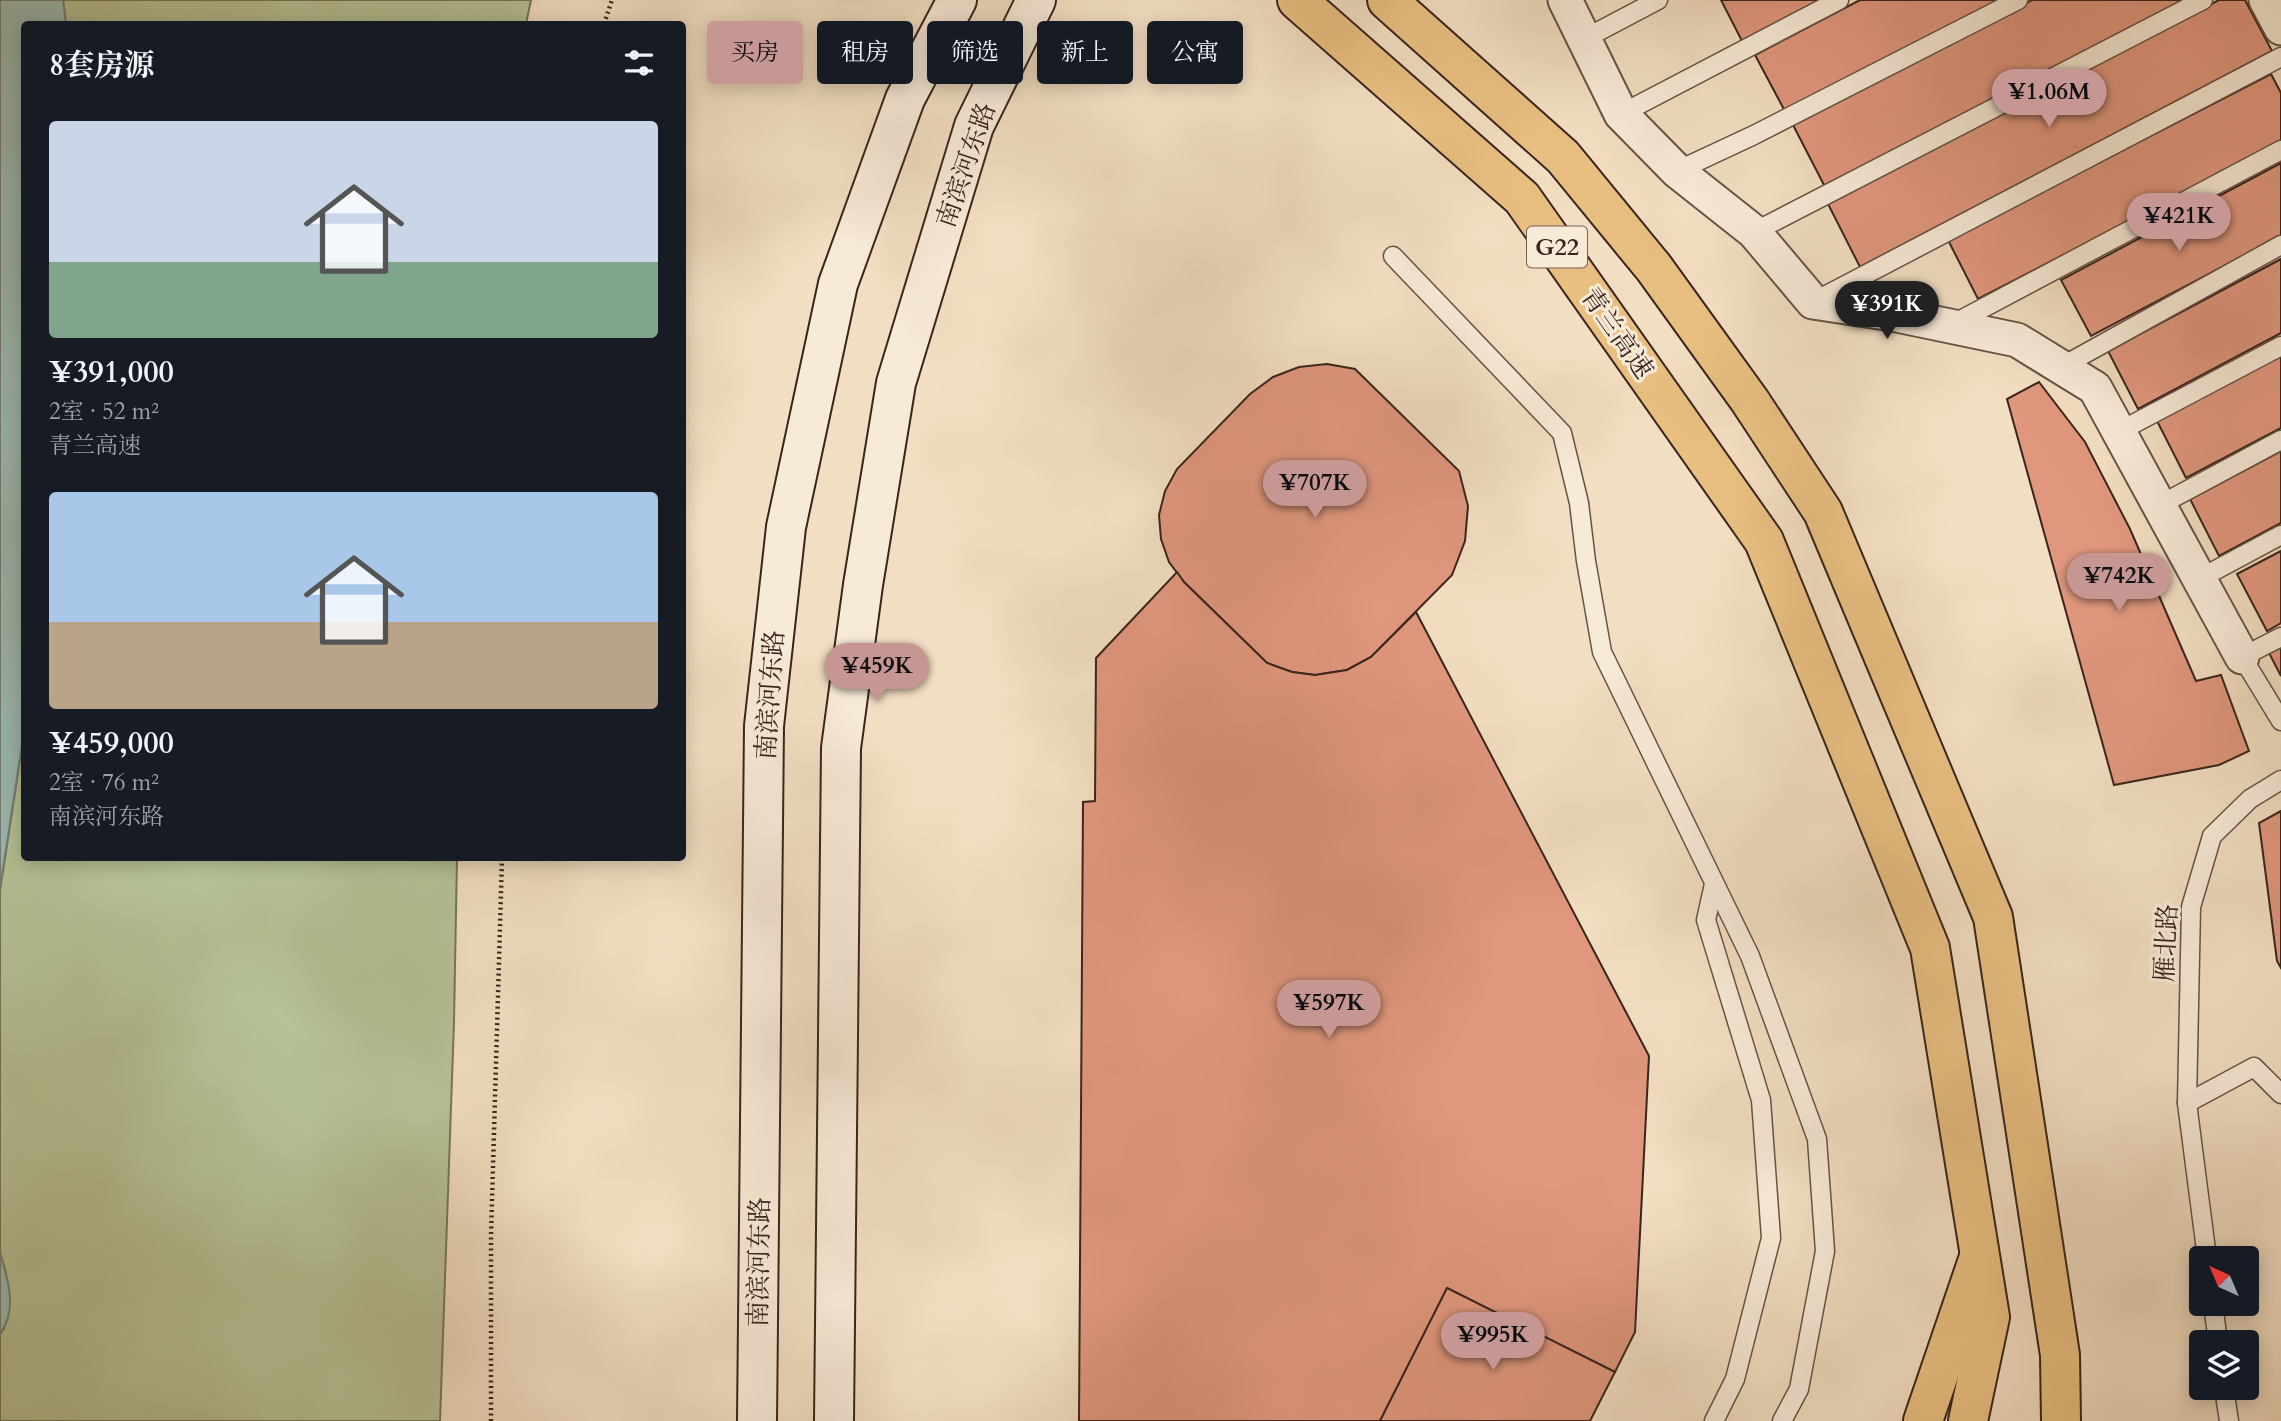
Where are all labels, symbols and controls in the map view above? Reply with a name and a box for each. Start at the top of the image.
chip: 买房 [707,21,803,84]
chip: 租房 [817,21,913,84]
chip: 筛选 [927,21,1023,84]
chip: 新上 [1037,21,1133,84]
chip: 公寓 [1147,21,1243,84]
icon: filters [620,44,658,82]
text: 8套房源 [49,45,154,86]
pin: ¥1.06M [1992,69,2106,129]
text: ¥1.06M [2008,76,2090,107]
street label: 南滨河东路 [928,98,1004,232]
icon: home [291,166,417,292]
pin: ¥421K [2130,194,2228,253]
text: ¥421K [2143,200,2215,231]
road number: G22 [1527,226,1587,268]
street label: 青兰高速 [1573,280,1661,386]
pin: ¥391K [1838,282,1936,341]
text: ¥391K [1851,288,1923,319]
text: ¥391,000 [49,352,174,393]
text: 2室 · 52 m² [49,396,159,427]
text: 青兰高速 [49,430,141,461]
pin: ¥707K [1266,461,1364,520]
text: ¥707K [1279,467,1351,498]
icon: home [291,537,417,663]
pin: ¥742K [2070,554,2168,613]
text: ¥742K [2083,560,2155,591]
street label: 南滨河东路 [748,629,792,761]
pin: ¥459K [828,644,926,703]
text: ¥459K [841,650,913,681]
text: ¥459,000 [49,723,174,764]
text: 2室 · 76 m² [49,767,159,798]
text: 南滨河东路 [49,801,164,832]
street label: 雁北路 [2146,903,2186,983]
pin: ¥597K [1280,981,1378,1040]
text: ¥597K [1293,987,1365,1018]
street label: 南滨河东路 [740,1197,778,1327]
north arrow [2189,1246,2259,1316]
map controls [2189,1246,2259,1400]
pin: ¥995K [1444,1312,1542,1372]
text: ¥995K [1457,1319,1529,1350]
button: layers [2189,1330,2259,1400]

